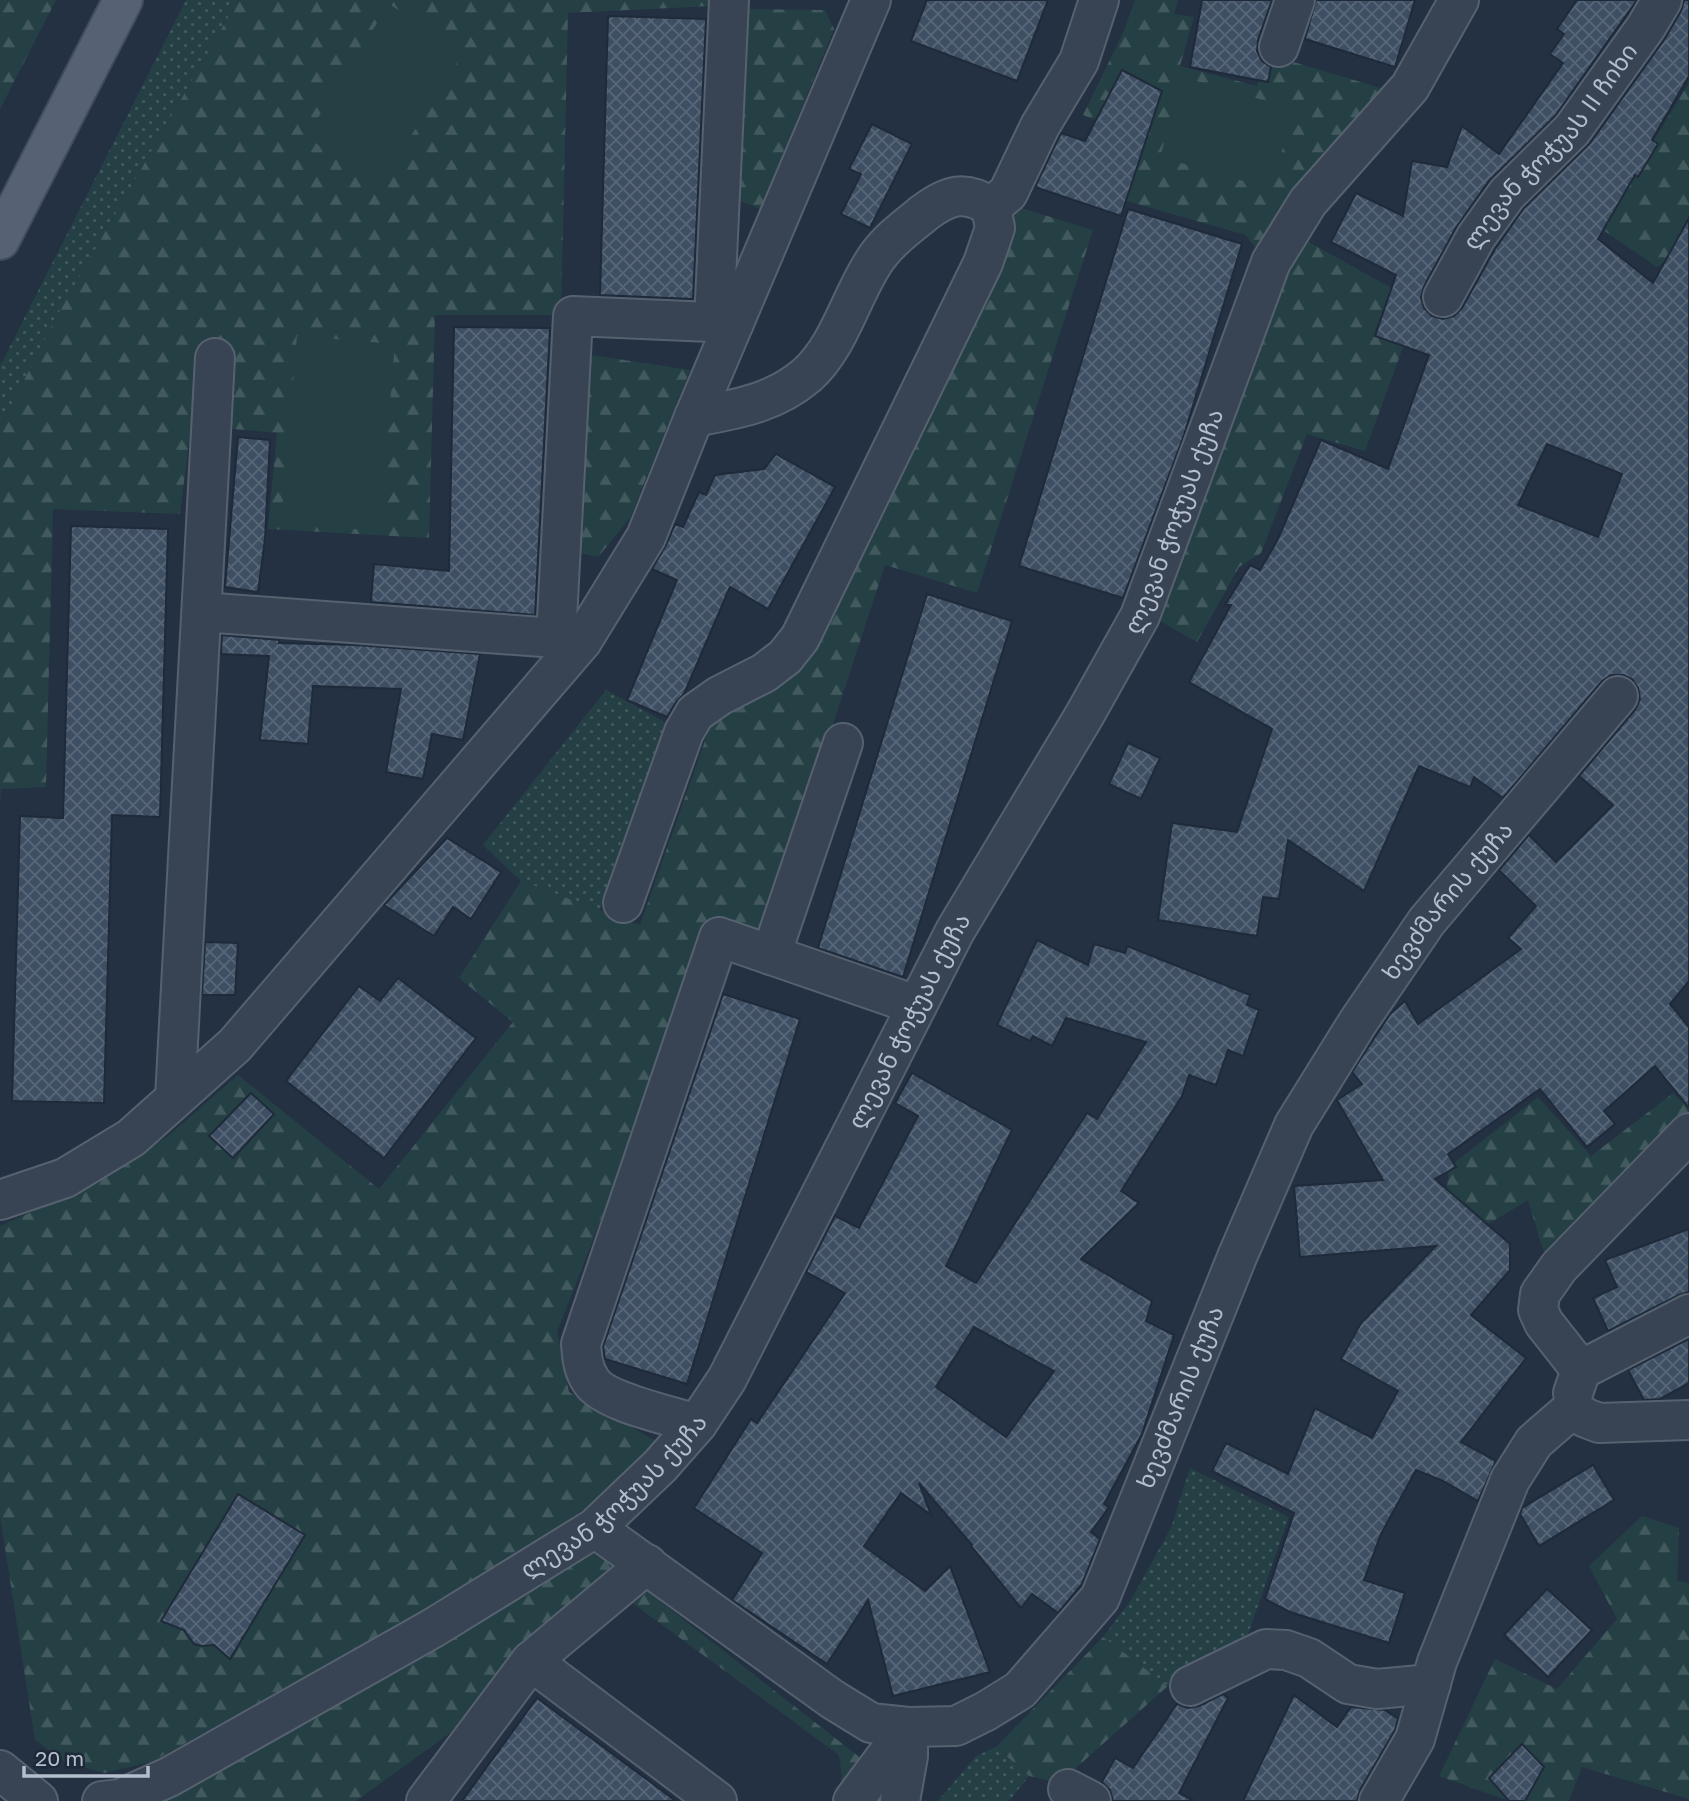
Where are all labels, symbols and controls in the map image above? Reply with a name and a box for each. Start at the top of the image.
street label: ლევან ჭოჭუას II ჩიხი [1456,37,1643,255]
street label: ლევან ჭოჭუას ქუჩა [1117,404,1229,639]
street label: ხევძმარის ქუჩა [1375,815,1518,985]
street label: ლევან ჭოჭუას ქუჩა [841,907,976,1133]
street label: ხევძმარის ქუჩა [1130,1301,1229,1492]
street label: ლევან ჭოჭუას ქუჩა [515,1408,712,1584]
scale bar [24,1734,149,1778]
text: 20 m [35,1745,84,1771]

